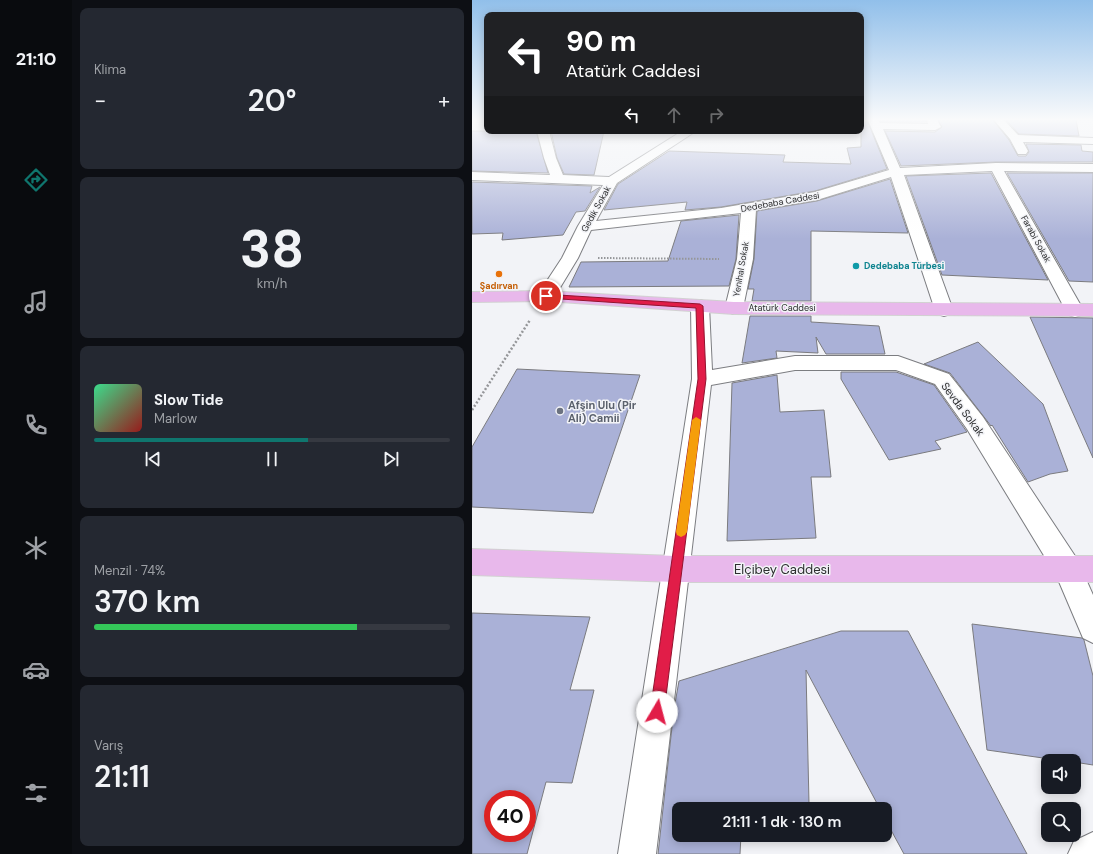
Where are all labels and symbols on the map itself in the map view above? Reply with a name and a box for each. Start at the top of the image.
street label: Gedik Sokak [578,183,614,234]
street label: Dedebaba Caddesi [740,189,820,215]
street label: Farabi Sokak [1018,213,1054,265]
street label: Yenihal Sokak [730,240,752,297]
place label: Dedebaba Türbesi [864,260,944,272]
marker: Dedebaba Türbesi [851,261,861,271]
marker: Şadırvan [494,269,504,279]
pin [529,279,563,313]
place label: Şadırvan [480,280,518,292]
street label: Atatürk Caddesi [748,302,816,314]
street label: Sevda Sokak [938,379,988,439]
place label: Afşin Ulu (Pir Ali) Camii [568,398,637,425]
marker: Afşin Ulu (Pir Ali) Camii [555,406,565,416]
street label: Elçibey Caddesi [734,561,830,578]
position arrow [636,691,678,733]
speed limit sign: 40 [484,790,536,842]

